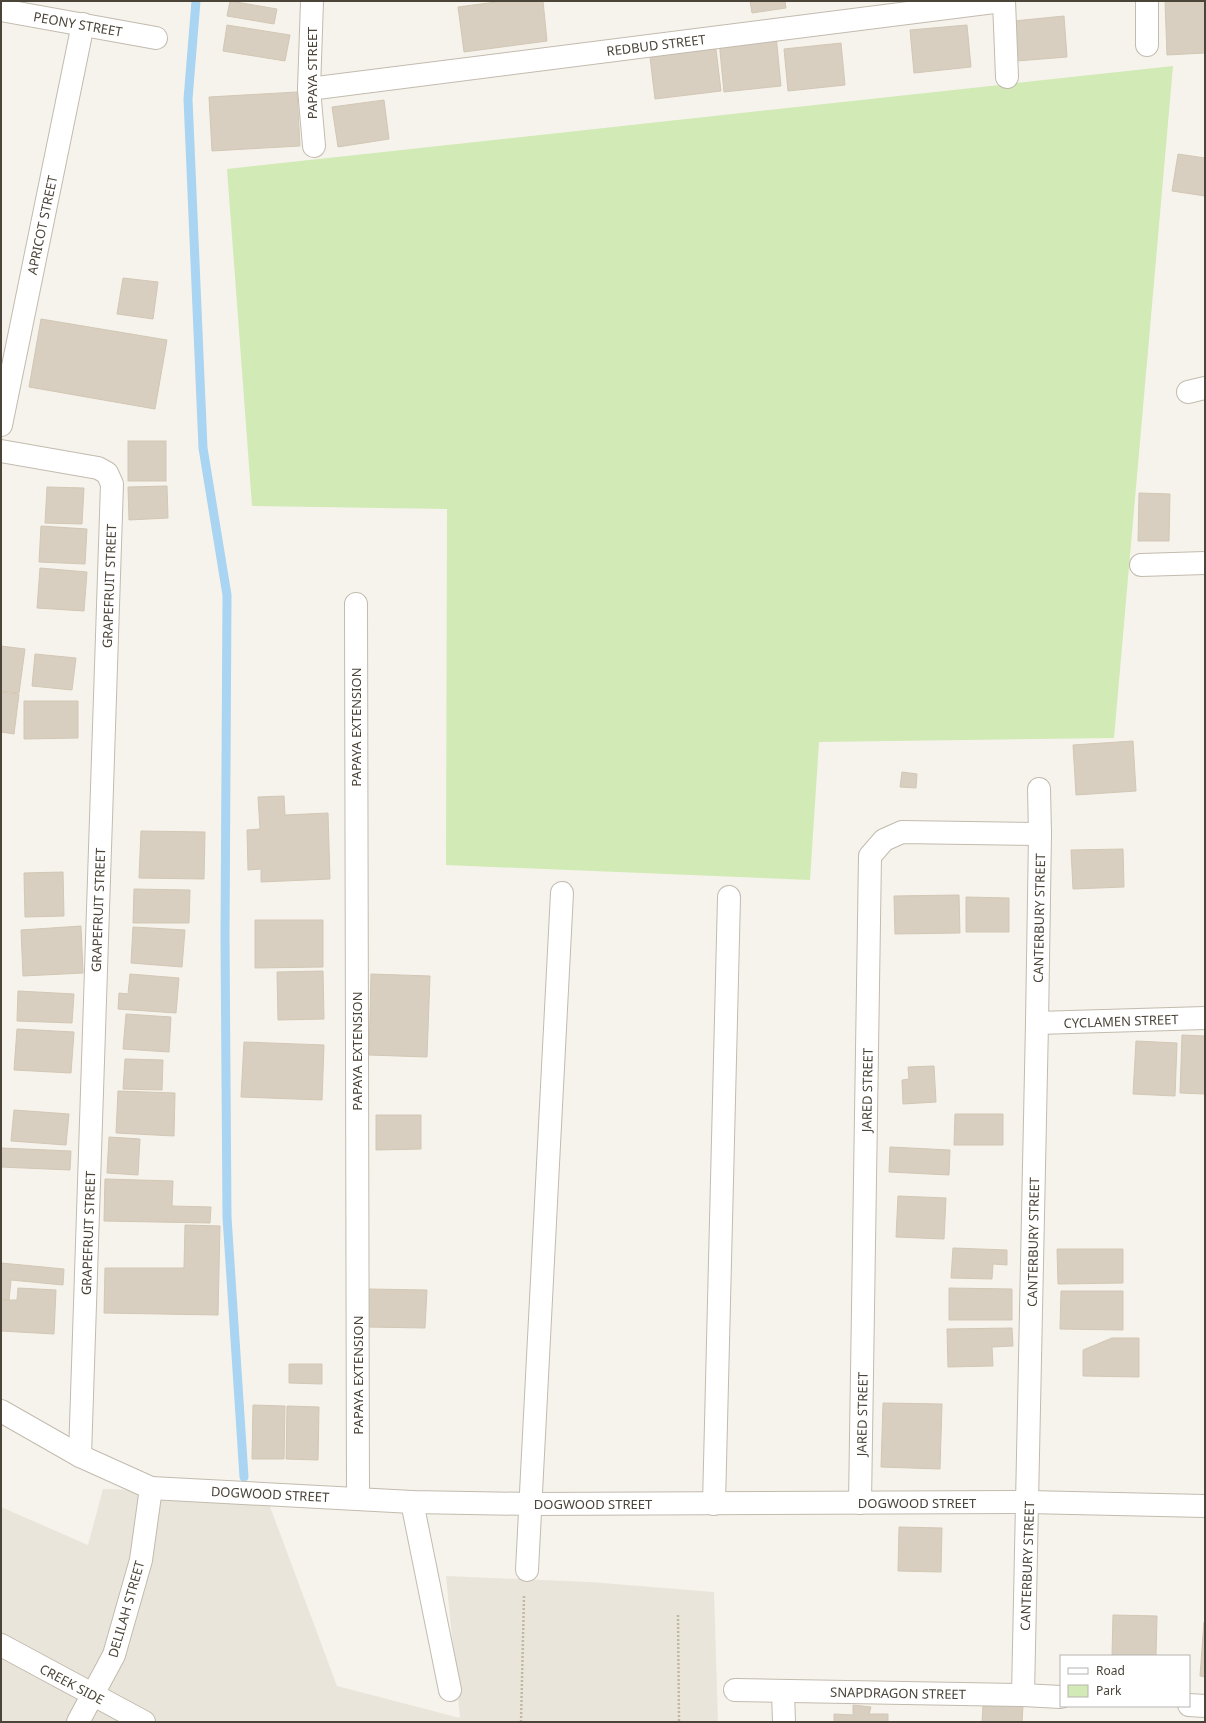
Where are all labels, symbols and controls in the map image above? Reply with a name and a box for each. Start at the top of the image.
street label: PEONY STREET [32,7,125,41]
street label: PAPAYA STREET [303,26,321,119]
street label: REDBUD STREET [605,30,707,60]
street label: APRICOT STREET [23,173,61,276]
street label: GRAPEFRUIT STREET [98,523,120,648]
street label: PAPAYA EXTENSION [347,667,365,787]
street label: GRAPEFRUIT STREET [87,847,109,972]
street label: CANTERBURY STREET [1029,852,1049,983]
street label: PAPAYA EXTENSION [348,991,366,1111]
street label: CYCLAMEN STREET [1063,1010,1180,1032]
street label: JARED STREET [857,1047,877,1134]
street label: GRAPEFRUIT STREET [77,1170,99,1295]
street label: CANTERBURY STREET [1023,1176,1043,1307]
street label: PAPAYA EXTENSION [349,1315,367,1435]
street label: JARED STREET [852,1371,872,1458]
street label: DOGWOOD STREET [210,1482,330,1506]
street label: DOGWOOD STREET [858,1494,977,1512]
street label: DOGWOOD STREET [534,1495,653,1513]
street label: CANTERBURY STREET [1016,1500,1038,1631]
street label: DELILAH STREET [104,1558,149,1660]
legend [1060,1655,1190,1707]
street label: CREEK SIDE [37,1660,107,1708]
text: Road [1096,1662,1125,1679]
text: Park [1096,1682,1122,1699]
street label: SNAPDRAGON STREET [830,1683,967,1703]

